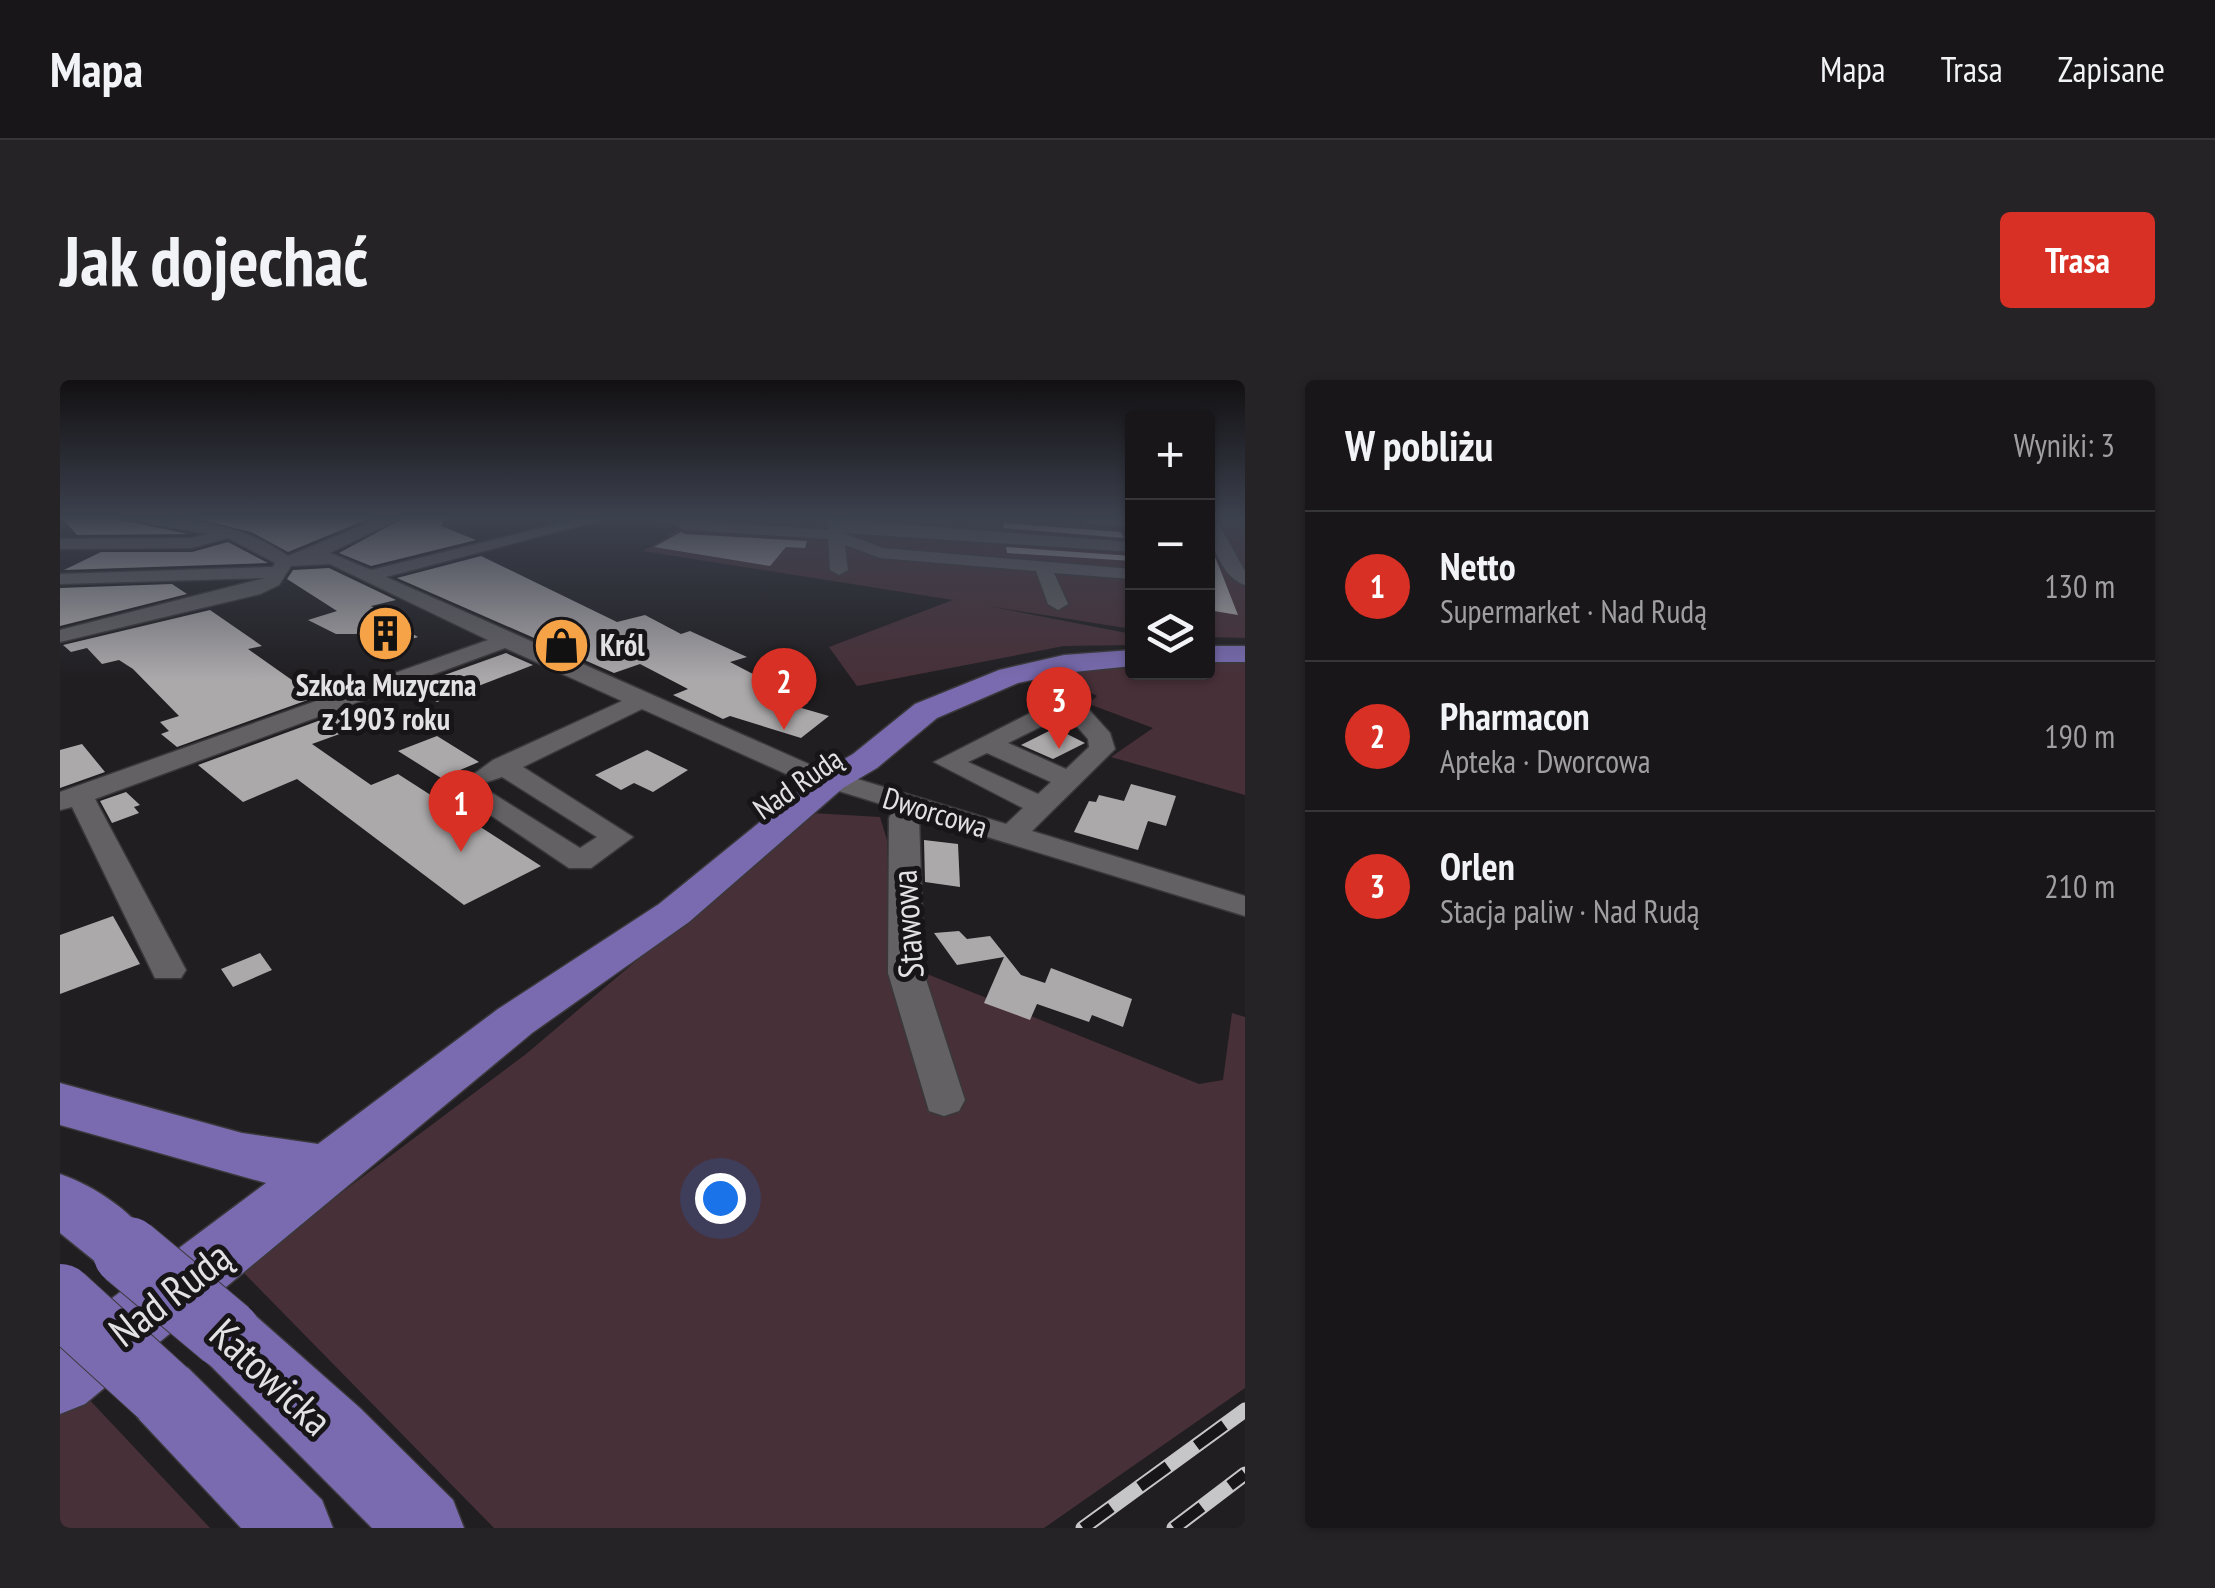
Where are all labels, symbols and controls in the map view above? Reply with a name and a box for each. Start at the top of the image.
text: Mapa [50,38,143,100]
text: Mapa [1820,46,1886,92]
text: Trasa [1941,46,2003,92]
text: Zapisane [2058,46,2165,92]
button: Trasa [2000,212,2155,308]
text: Jak dojechać [60,215,368,305]
map controls [1125,410,1215,680]
button: + [1125,410,1215,500]
text: W pobliżu [1345,418,1493,473]
text: Wyniki: 3 [2014,424,2115,466]
button: − [1125,500,1215,590]
text: Netto [1440,541,1516,590]
text: 1 [1370,565,1385,607]
text: 130 m [2044,565,2115,607]
button: layers [1125,590,1215,680]
text: Supermarket · Nad Rudą [1440,590,1707,632]
building icon: Szkoła Muzyczna z 1903 roku [356,603,416,663]
shop icon: Król [531,616,591,676]
place label: Król [600,625,645,664]
pin: 2 [752,648,816,730]
place label: Szkoła Muzyczna z 1903 roku [296,665,476,738]
pin: 3 [1026,666,1092,749]
text: Pharmacon [1440,691,1590,740]
text: 2 [1370,715,1385,757]
text: 190 m [2044,715,2115,757]
street label: Nad Rudą [745,738,849,827]
text: Apteka · Dworcowa [1440,740,1650,782]
pin: 1 [428,770,494,852]
street label: Dworcowa [879,777,992,846]
text: Orlen [1440,841,1515,890]
text: 3 [1370,865,1385,907]
text: 210 m [2044,865,2115,907]
street label: Stawowa [880,868,934,980]
text: Stacja paliw · Nad Rudą [1440,890,1700,932]
your location [695,1173,746,1224]
street label: Nad Rudą [98,1229,242,1358]
street label: Katowicka [199,1306,344,1447]

